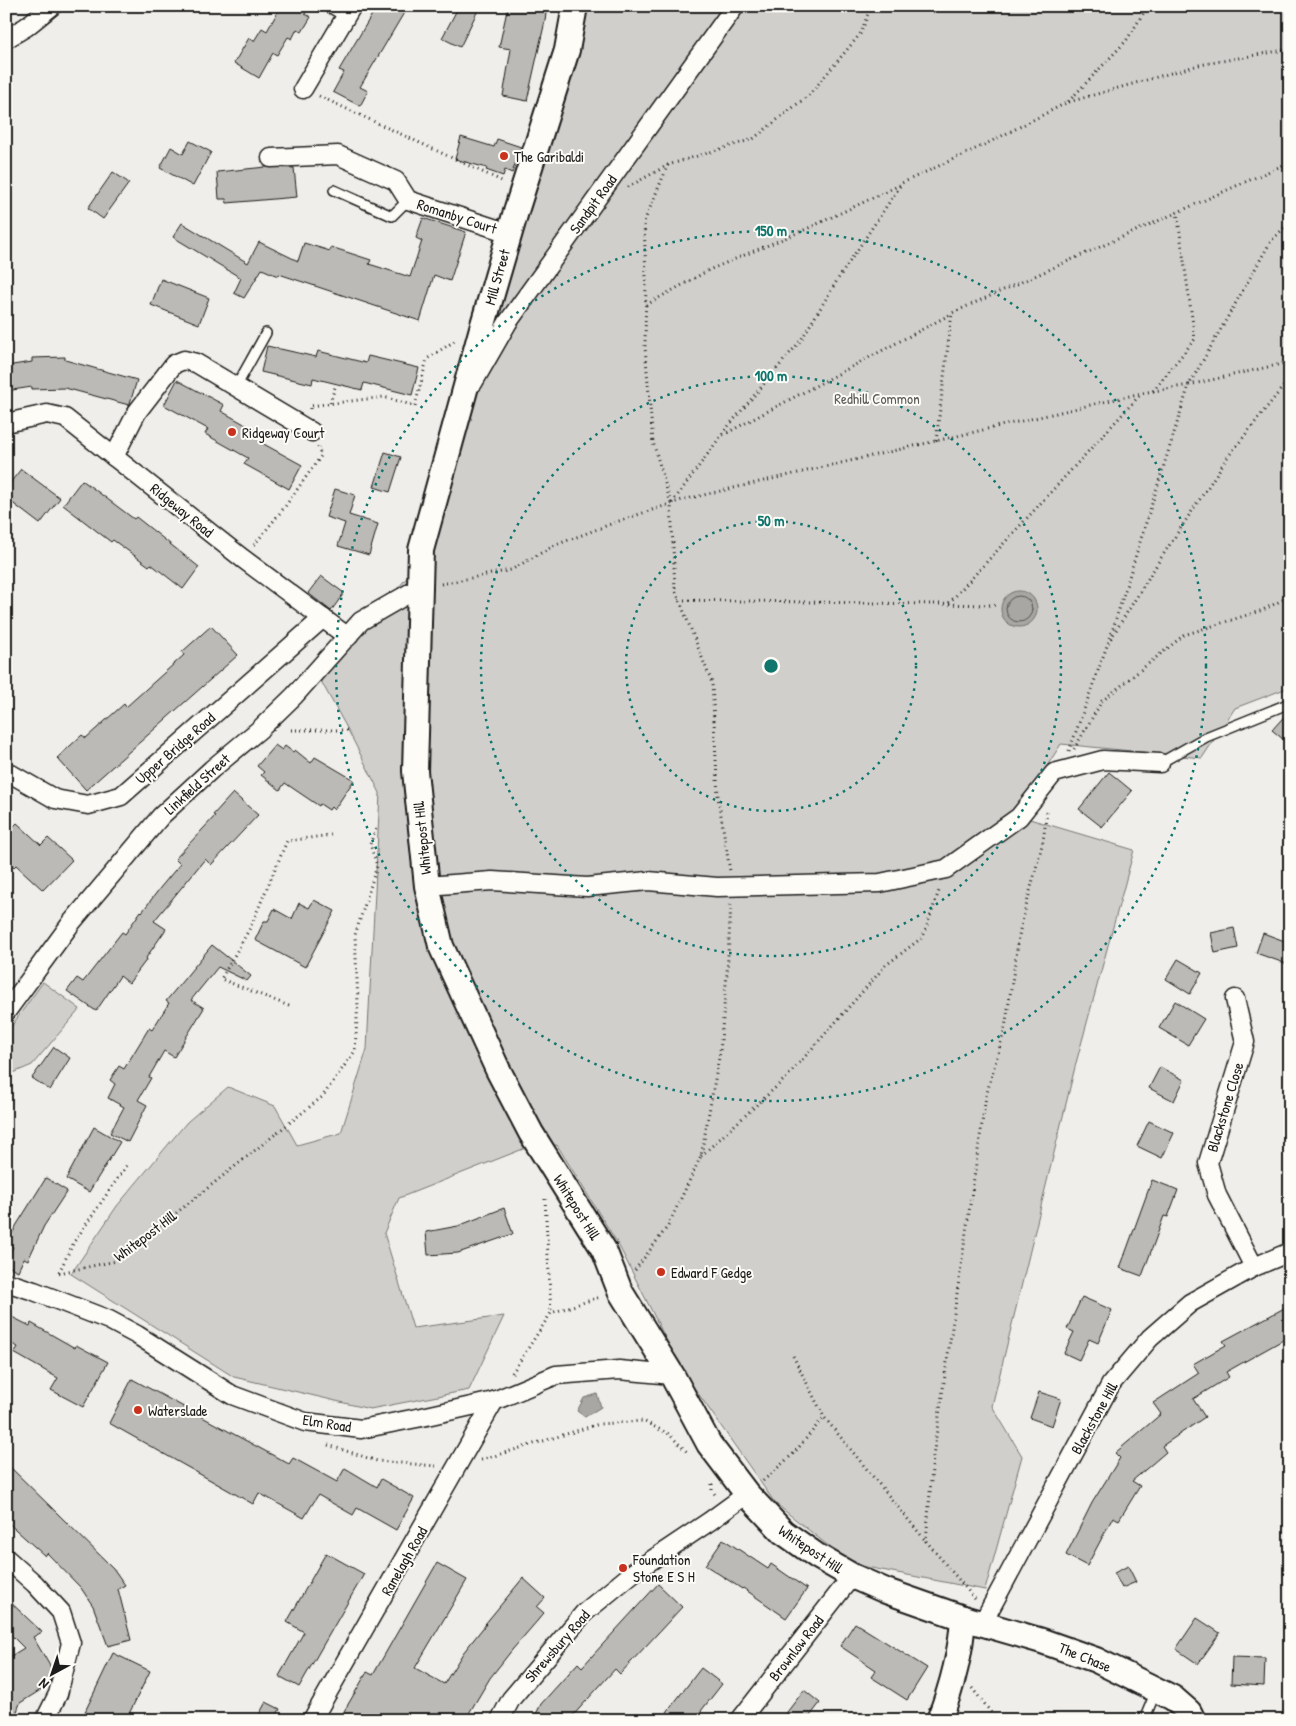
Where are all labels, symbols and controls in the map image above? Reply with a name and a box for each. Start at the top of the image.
place label: The Garibaldi [514,146,584,167]
marker: The Garibaldi [498,150,510,162]
street label: Sandpit Road [564,170,622,238]
street label: Romanby Court [414,193,500,239]
text: 150 m [755,220,787,241]
street label: Mill Street [479,246,515,307]
text: 100 m [755,365,787,386]
park label: Redhill Common [834,388,920,409]
place label: Ridgeway Court [242,422,325,443]
marker: Ridgeway Court [226,426,238,438]
street label: Ridgeway Road [146,478,218,542]
text: 50 m [758,510,784,531]
centre of rings [762,657,780,675]
street label: Upper Bridge Road [131,707,220,789]
street label: Linkfield Street [159,748,235,819]
street label: Whitepost Hill [408,800,436,876]
street label: Blackstone Close [1201,1060,1249,1154]
street label: Whitepost Hill [549,1170,606,1244]
street label: Whitepost Hill [109,1205,181,1267]
place label: Edward F Gedge [671,1262,752,1283]
marker: Edward F Gedge [655,1266,667,1278]
street label: Blackstone Hill [1066,1378,1123,1458]
place label: Waterslade [148,1400,208,1421]
marker: Waterslade [132,1404,144,1416]
street label: Elm Road [301,1409,353,1437]
street label: Whitepost Hill [775,1520,848,1579]
street label: Ranelagh Road [376,1523,432,1599]
place label: Foundation Stone E S H [632,1549,695,1587]
marker: Foundation Stone E S H [617,1562,629,1574]
street label: Shrewsbury Road [520,1605,595,1687]
street label: Brownlow Road [764,1611,828,1685]
street label: The Chase [1056,1637,1114,1677]
north arrow [28,1648,78,1698]
text: N [34,1674,52,1694]

